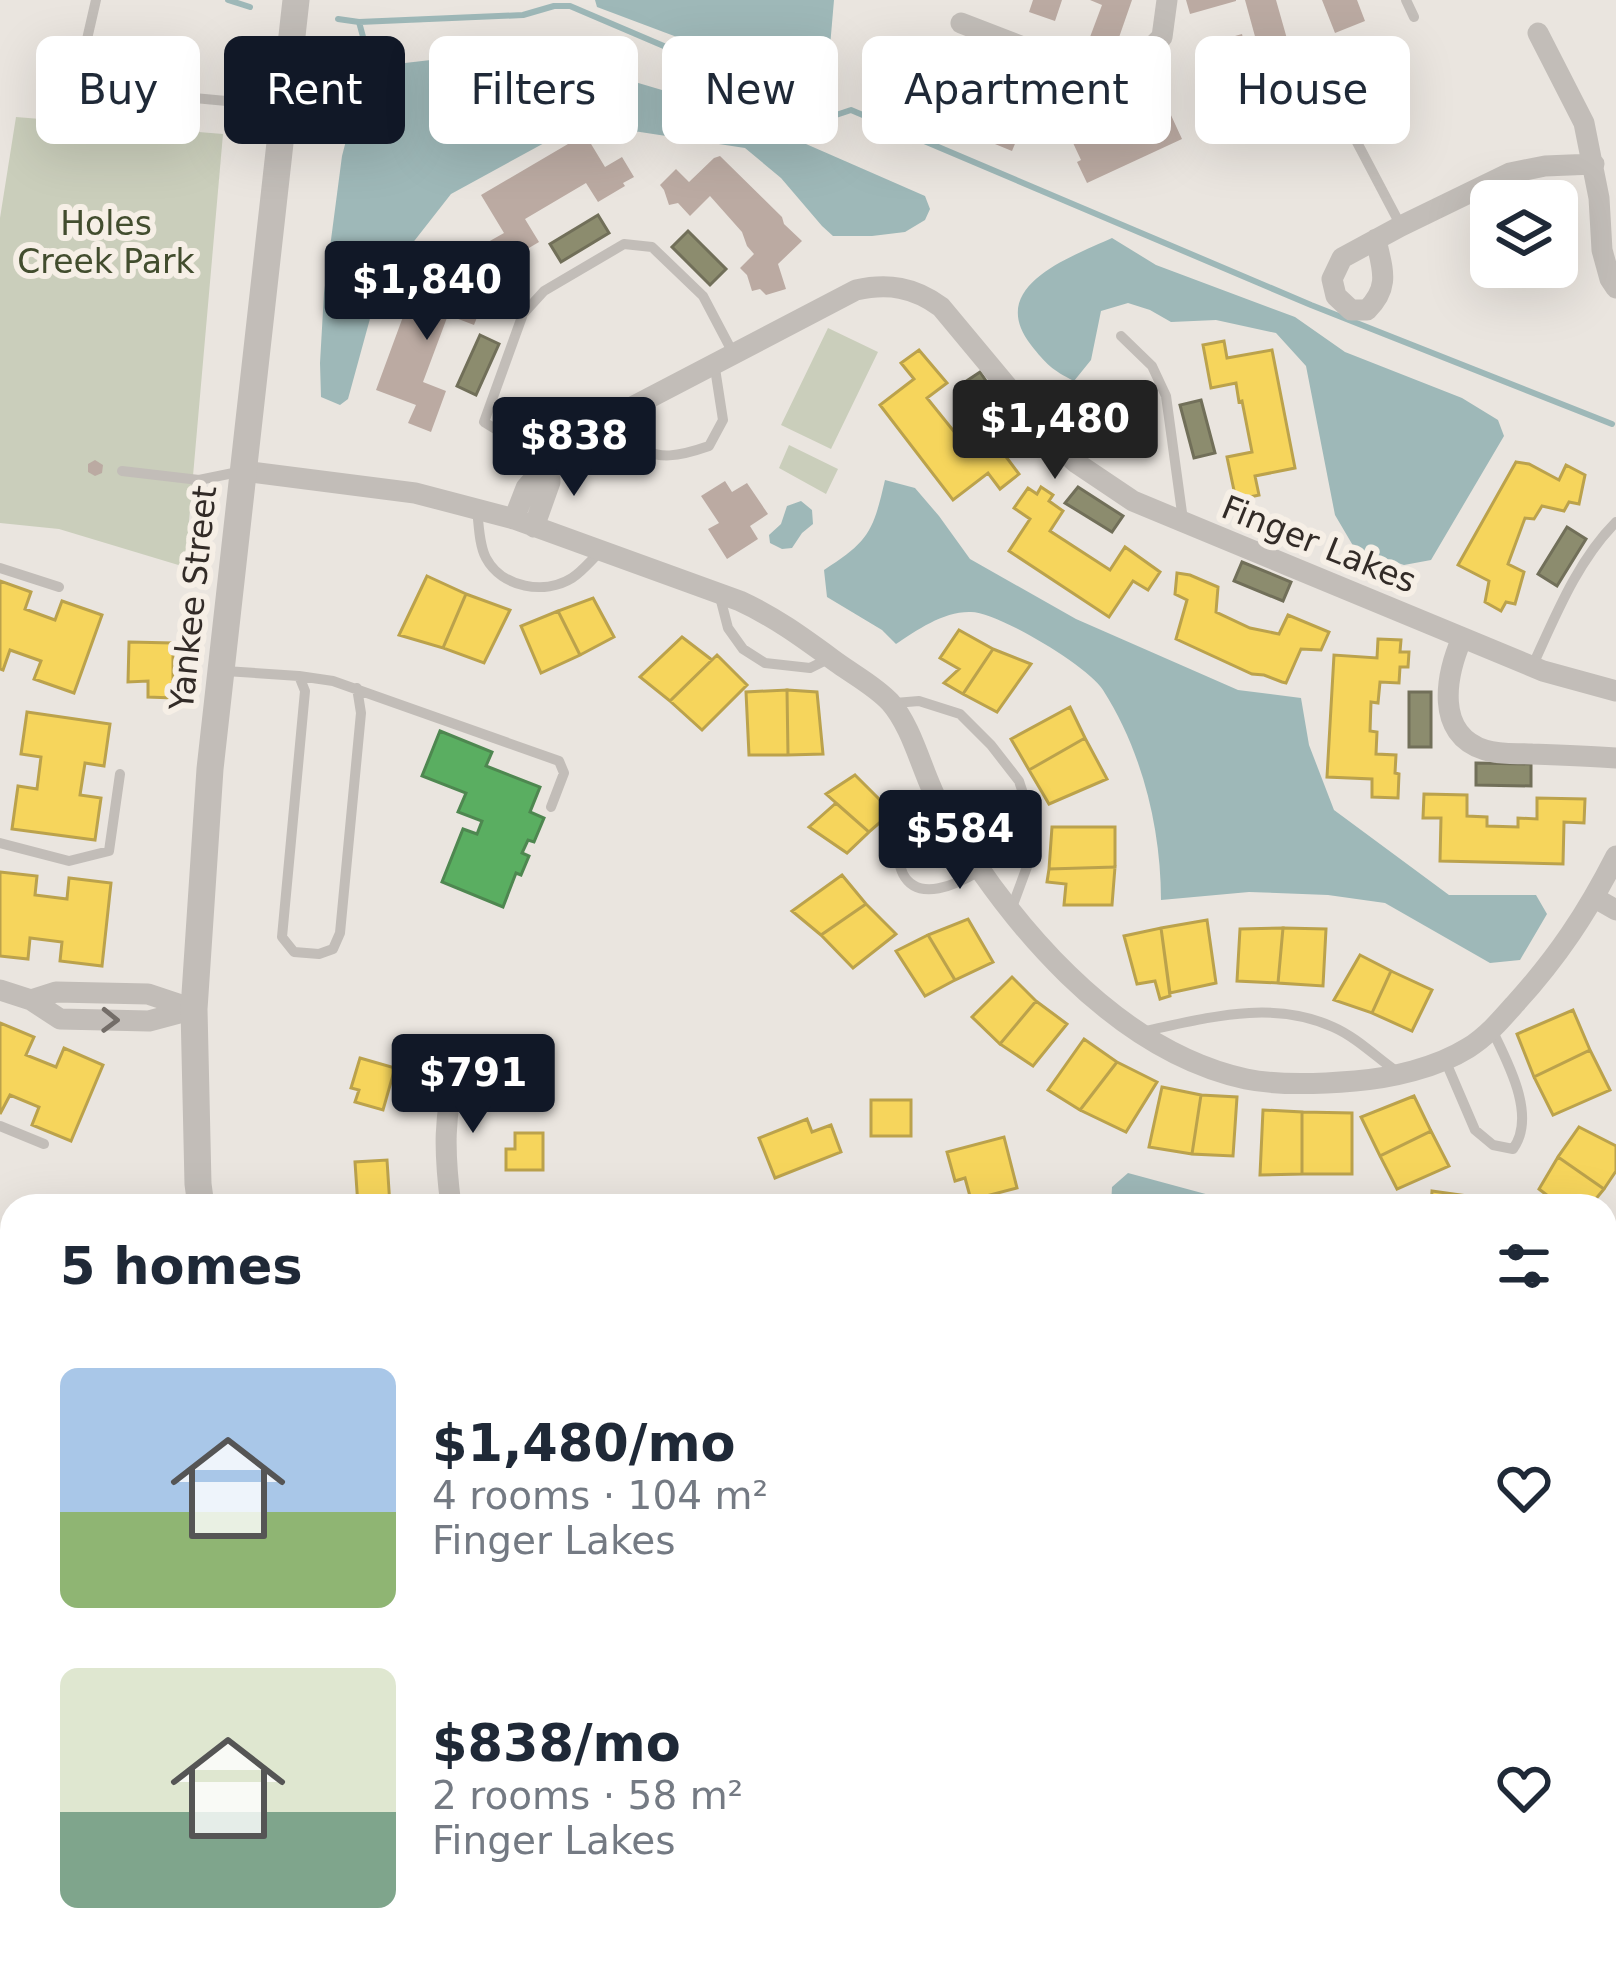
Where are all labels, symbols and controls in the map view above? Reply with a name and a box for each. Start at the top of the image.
chip: Buy [36,36,200,144]
chip: Rent [224,36,405,144]
chip: Filters [429,36,638,144]
chip: New [662,36,838,144]
chip: Apartment [862,36,1171,144]
chip: House [1195,36,1410,144]
map controls [1470,180,1578,288]
button: layers [1470,180,1578,288]
park label: Holes Creek Park [17,204,196,281]
pin: $1,840 [329,241,525,343]
text: $1,840 [352,257,502,302]
pin: $1,480 [957,380,1153,482]
text: $1,480 [980,396,1130,441]
pin: $838 [503,397,645,499]
text: $838 [520,413,628,458]
street label: Yankee Street [162,483,224,713]
street label: Finger Lakes [1216,487,1422,601]
pin: $584 [889,790,1031,892]
text: $584 [906,806,1014,851]
one-way arrow [102,1007,120,1033]
pin: $791 [402,1034,544,1136]
text: $791 [419,1050,527,1095]
icon: filters [1491,1233,1557,1299]
text: 5 homes [60,1237,303,1296]
text: $1,480/mo [432,1414,736,1473]
icon: home [156,1416,300,1560]
icon: heart [1491,1455,1557,1521]
text: 4 rooms · 104 m² [432,1473,768,1518]
text: Finger Lakes [432,1518,675,1563]
text: $838/mo [432,1714,681,1773]
icon: home [156,1716,300,1860]
icon: heart [1491,1755,1557,1821]
text: 2 rooms · 58 m² [432,1773,743,1818]
text: Finger Lakes [432,1818,675,1863]

